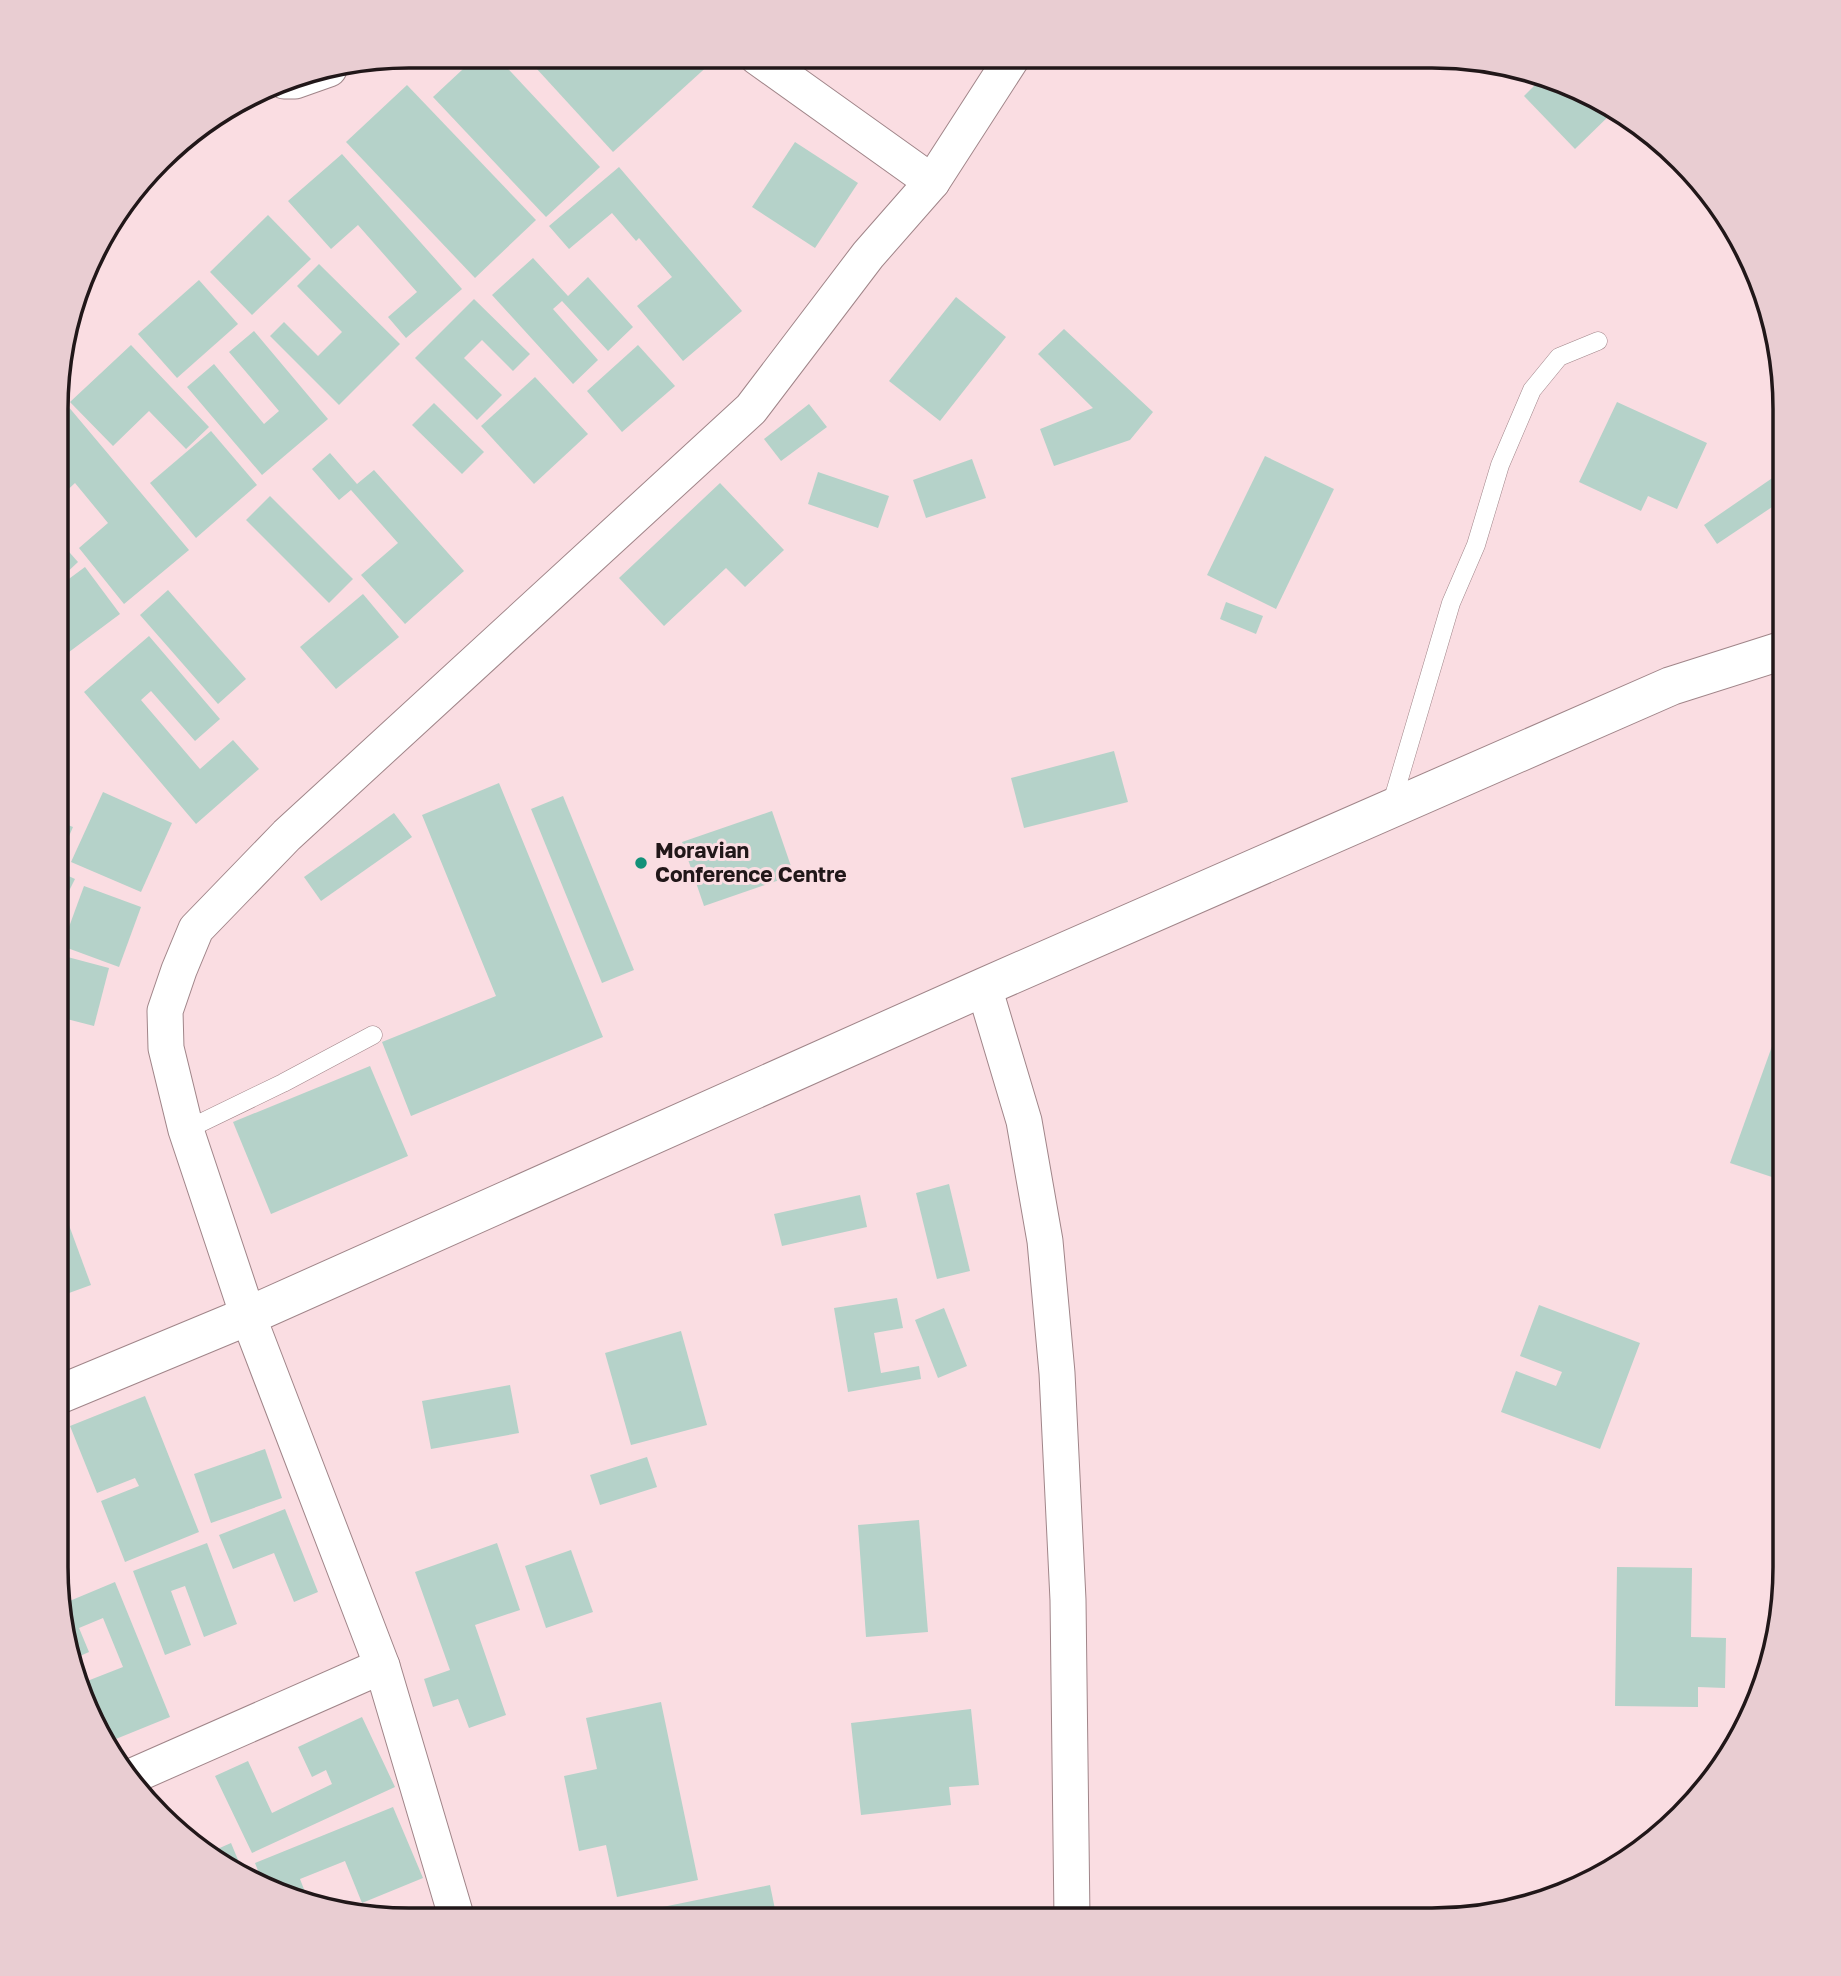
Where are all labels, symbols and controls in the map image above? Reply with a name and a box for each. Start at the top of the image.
place label: Moravian Conference Centre [655,837,847,887]
marker: Moravian Conference Centre [633,855,649,871]

